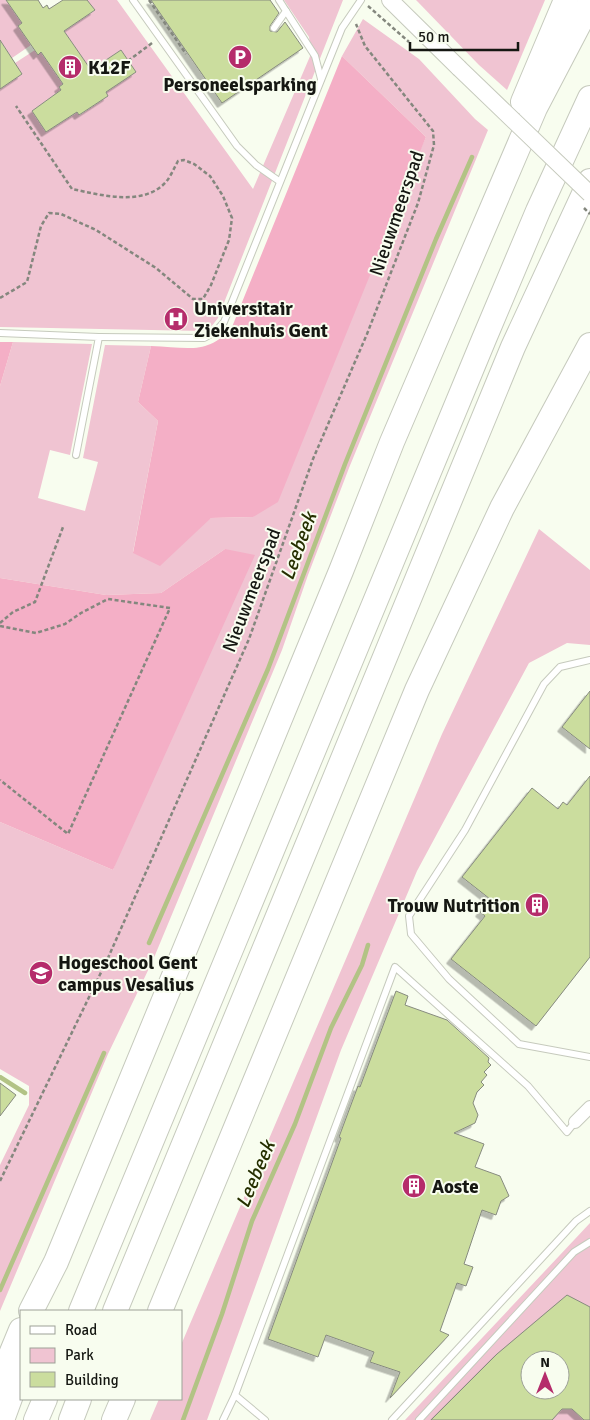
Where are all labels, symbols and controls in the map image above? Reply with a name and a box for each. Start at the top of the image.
scale bar [410,20,518,52]
text: 50 m [418,28,449,46]
parking icon: Personeelsparking [227,44,253,70]
building icon: K12F [57,54,83,80]
place label: K12F [88,56,130,80]
place label: Personeelsparking [163,73,317,97]
street label: Nieuwmeerspad [364,148,430,279]
place label: Universitair Ziekenhuis Gent [194,297,328,343]
hospital icon: Universitair Ziekenhuis Gent [163,306,189,332]
water label: Leebeek [275,507,323,584]
street label: Nieuwmeerspad [217,525,287,656]
building icon: Trouw Nutrition [524,892,550,918]
place label: Trouw Nutrition [388,894,520,918]
place label: Hogeschool Gent campus Vesalius [58,951,198,997]
school or university icon: Hogeschool Gent campus Vesalius [28,960,54,986]
water label: Leebeek [230,1135,282,1212]
building icon: Aoste [401,1173,427,1199]
place label: Aoste [432,1175,479,1199]
legend [20,1310,182,1400]
text: Road [65,1321,97,1339]
text: Park [65,1346,94,1364]
north arrow [520,1350,570,1400]
text: N [540,1354,550,1371]
text: Building [65,1371,119,1389]

